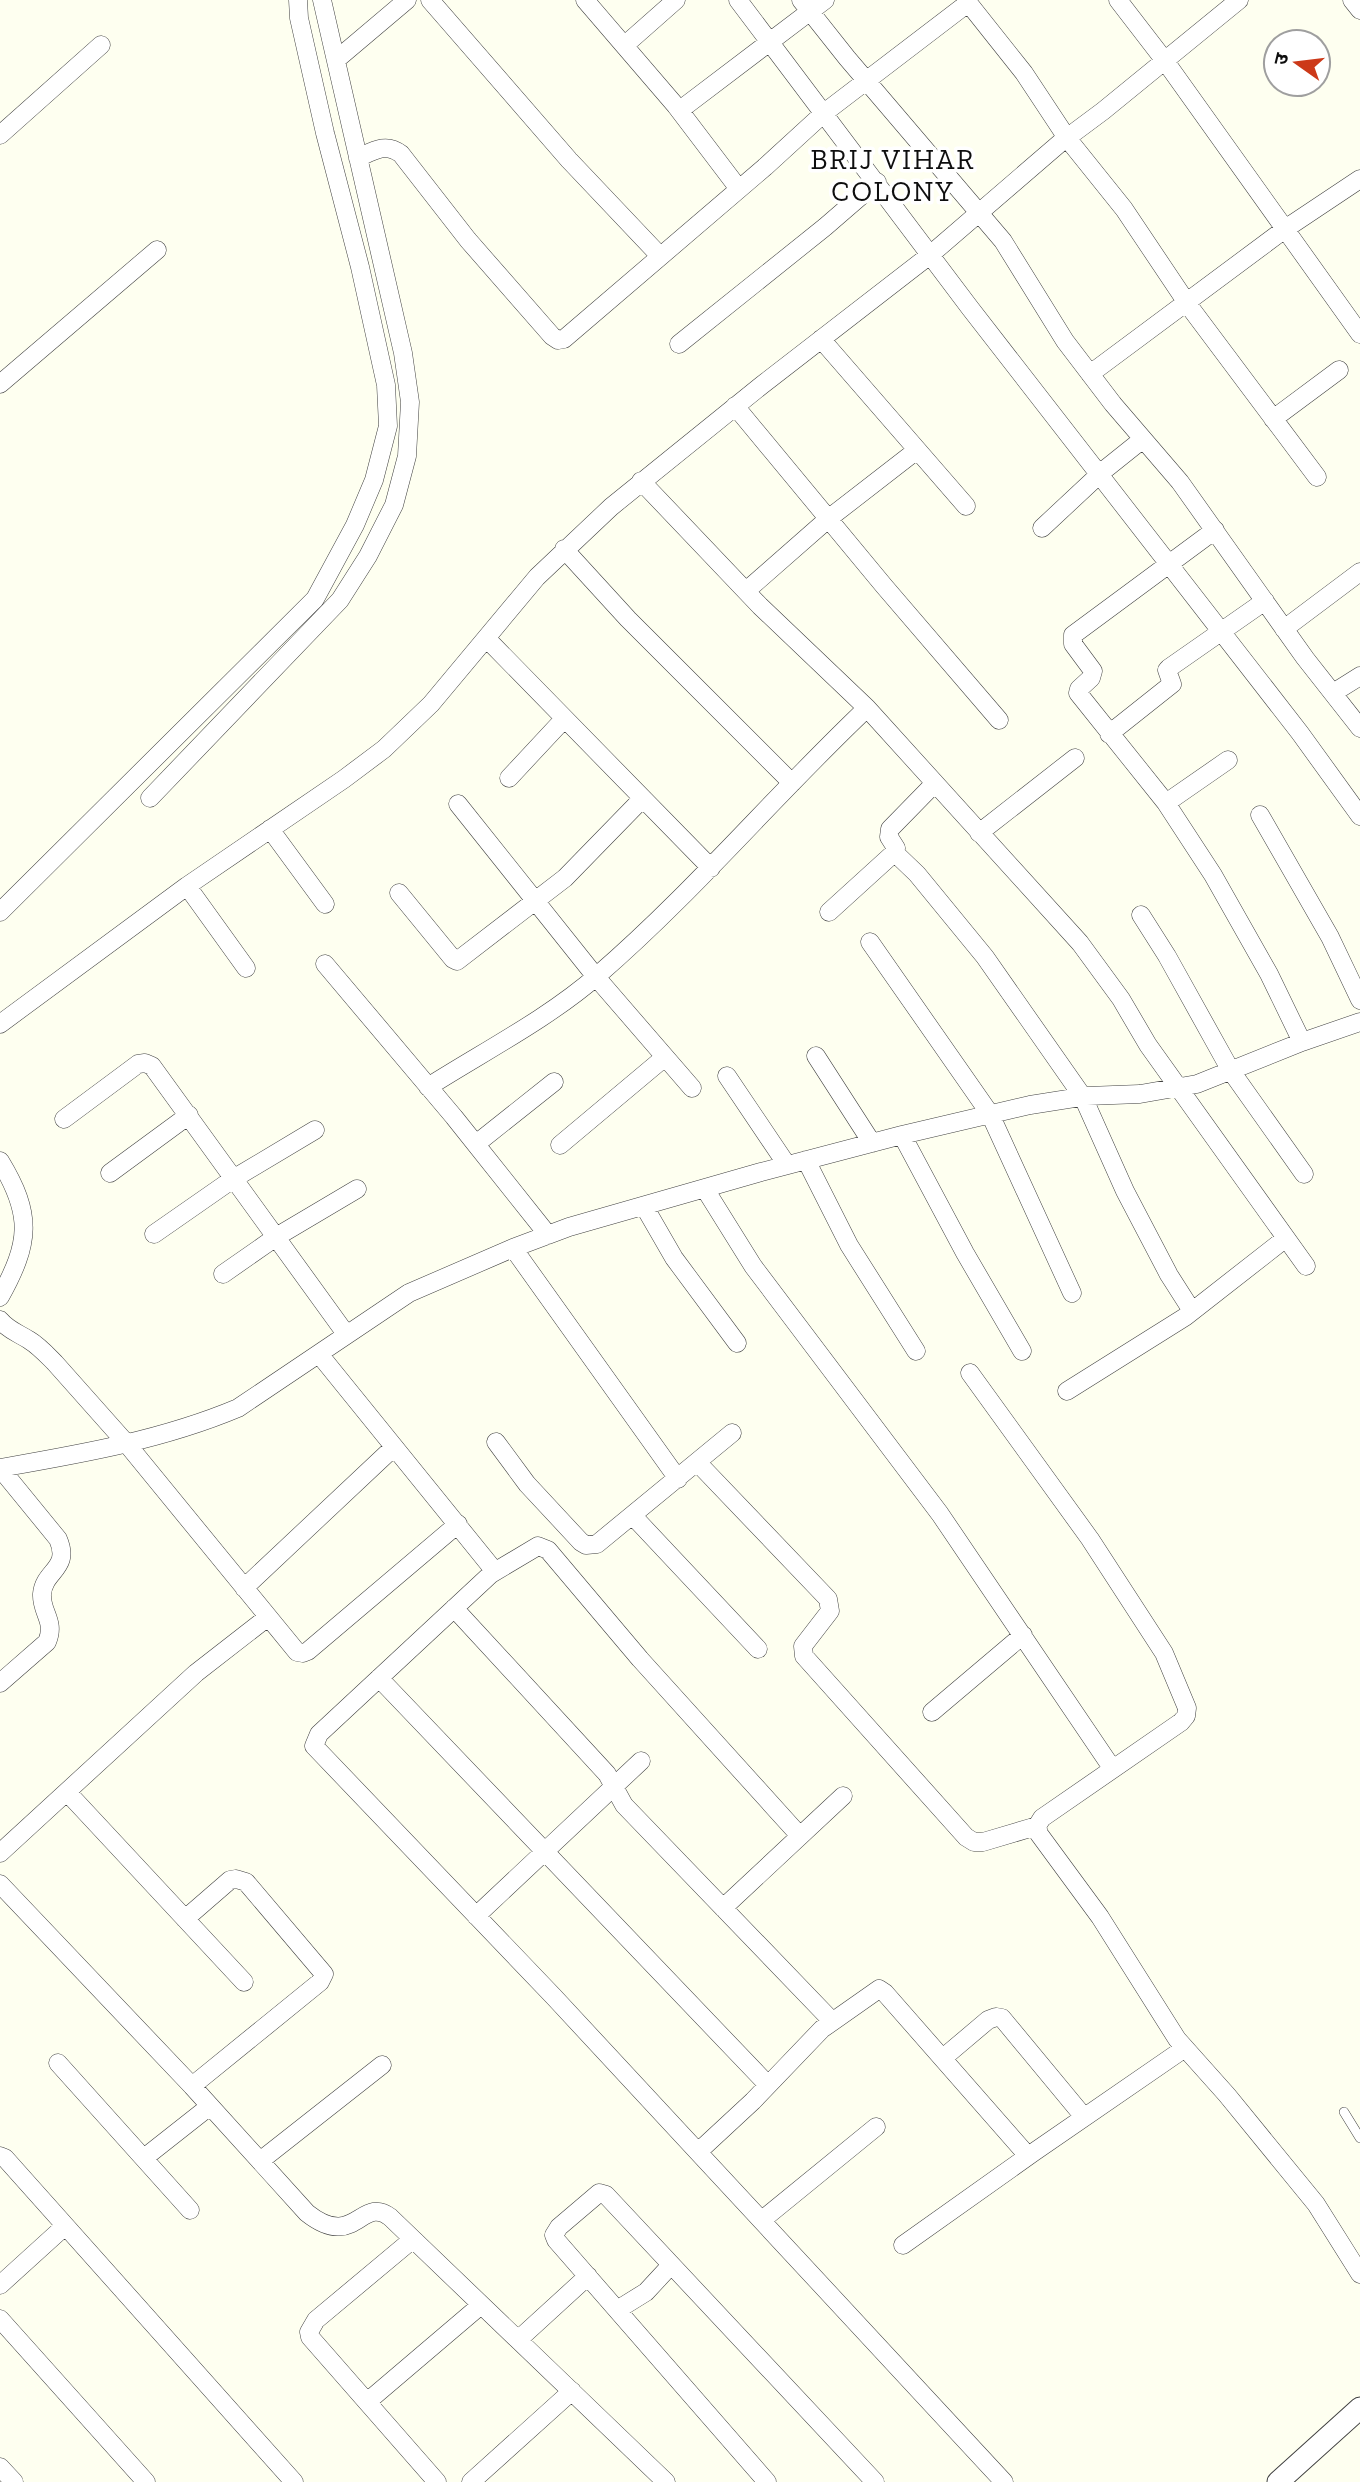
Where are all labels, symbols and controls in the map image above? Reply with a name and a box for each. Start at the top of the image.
north arrow [1262,28,1332,98]
text: उ [1268,50,1294,67]
district label: BRIJ VIHAR COLONY [810,143,976,208]

